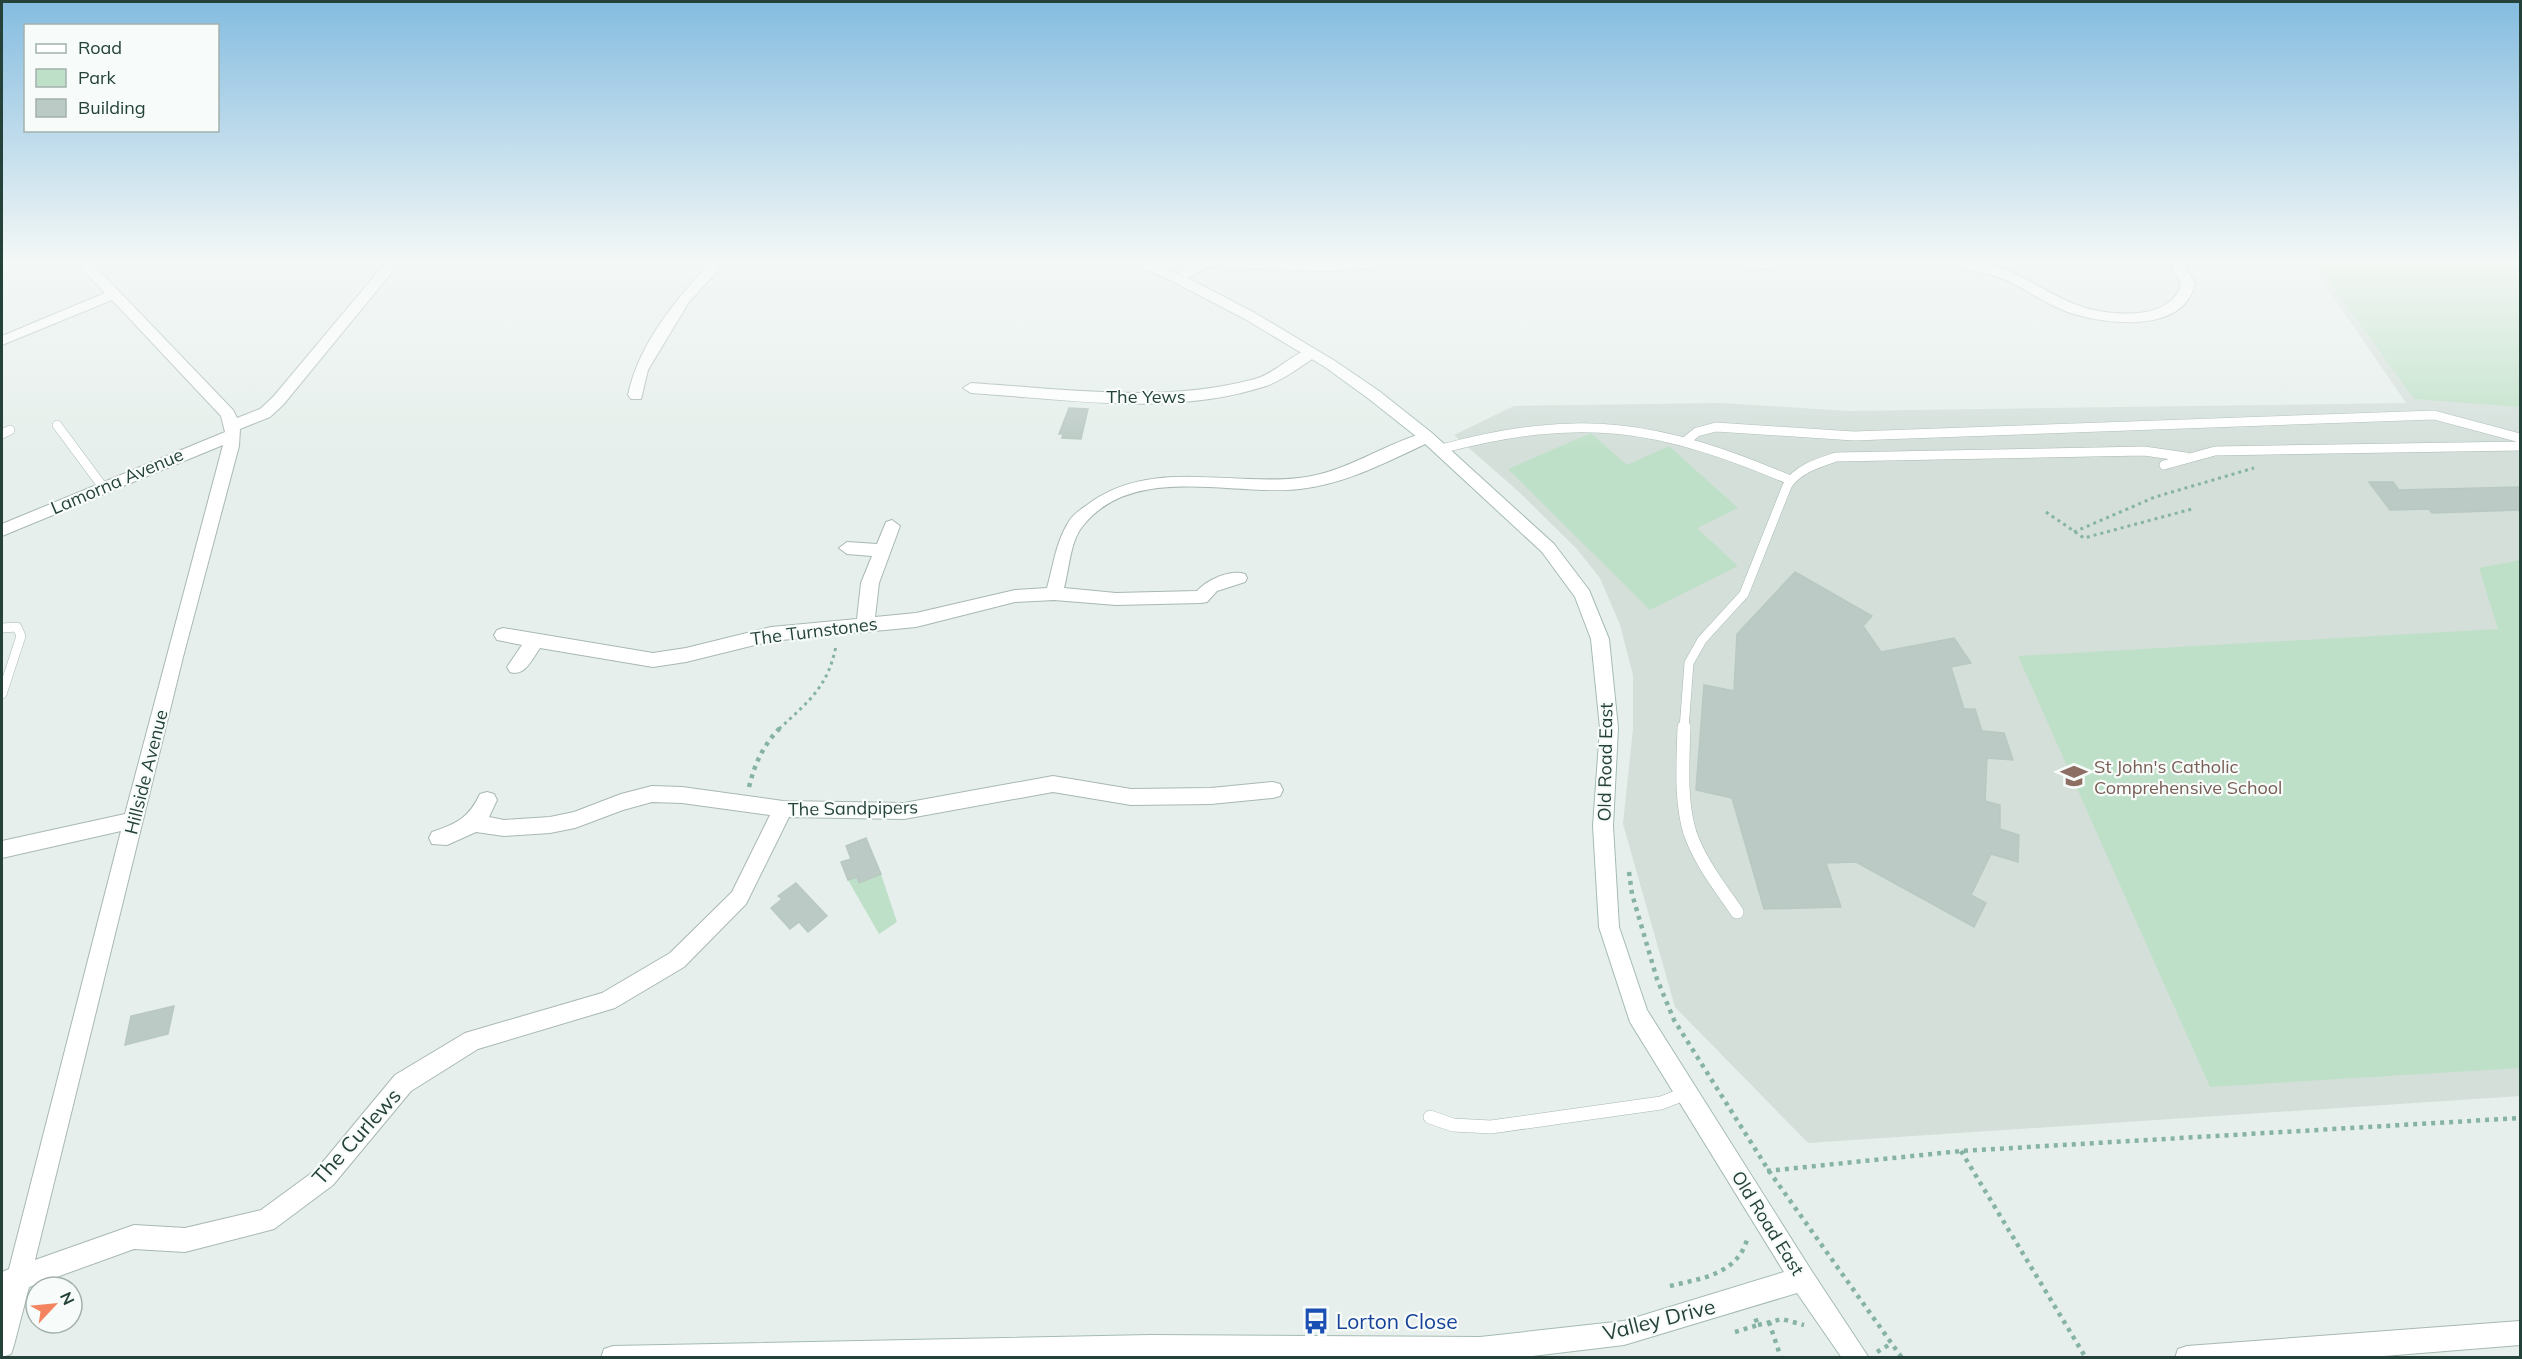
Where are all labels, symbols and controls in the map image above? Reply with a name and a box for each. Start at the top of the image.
legend [24,24,219,132]
text: Road [78,36,122,59]
text: Park [78,66,117,89]
text: Building [78,96,146,119]
street label: The Yews [1106,385,1186,408]
street label: Lamorna Avenue [47,443,187,519]
street label: The Turnstones [749,612,879,650]
street label: Old Road East [1592,702,1618,822]
street label: Hillside Avenue [119,707,173,837]
place label: St John's Catholic Comprehensive School [2094,755,2282,799]
school or university icon: St John's Catholic Comprehensive School [2059,761,2089,791]
street label: The Sandpipers [788,795,918,821]
street label: The Curlews [306,1083,406,1189]
street label: Old Road East [1727,1166,1809,1280]
north arrow [24,1275,84,1335]
text: N [56,1289,79,1308]
street label: Valley Drive [1600,1293,1718,1345]
bus stop icon: Lorton Close [1301,1306,1331,1336]
place label: Lorton Close [1336,1308,1458,1334]

